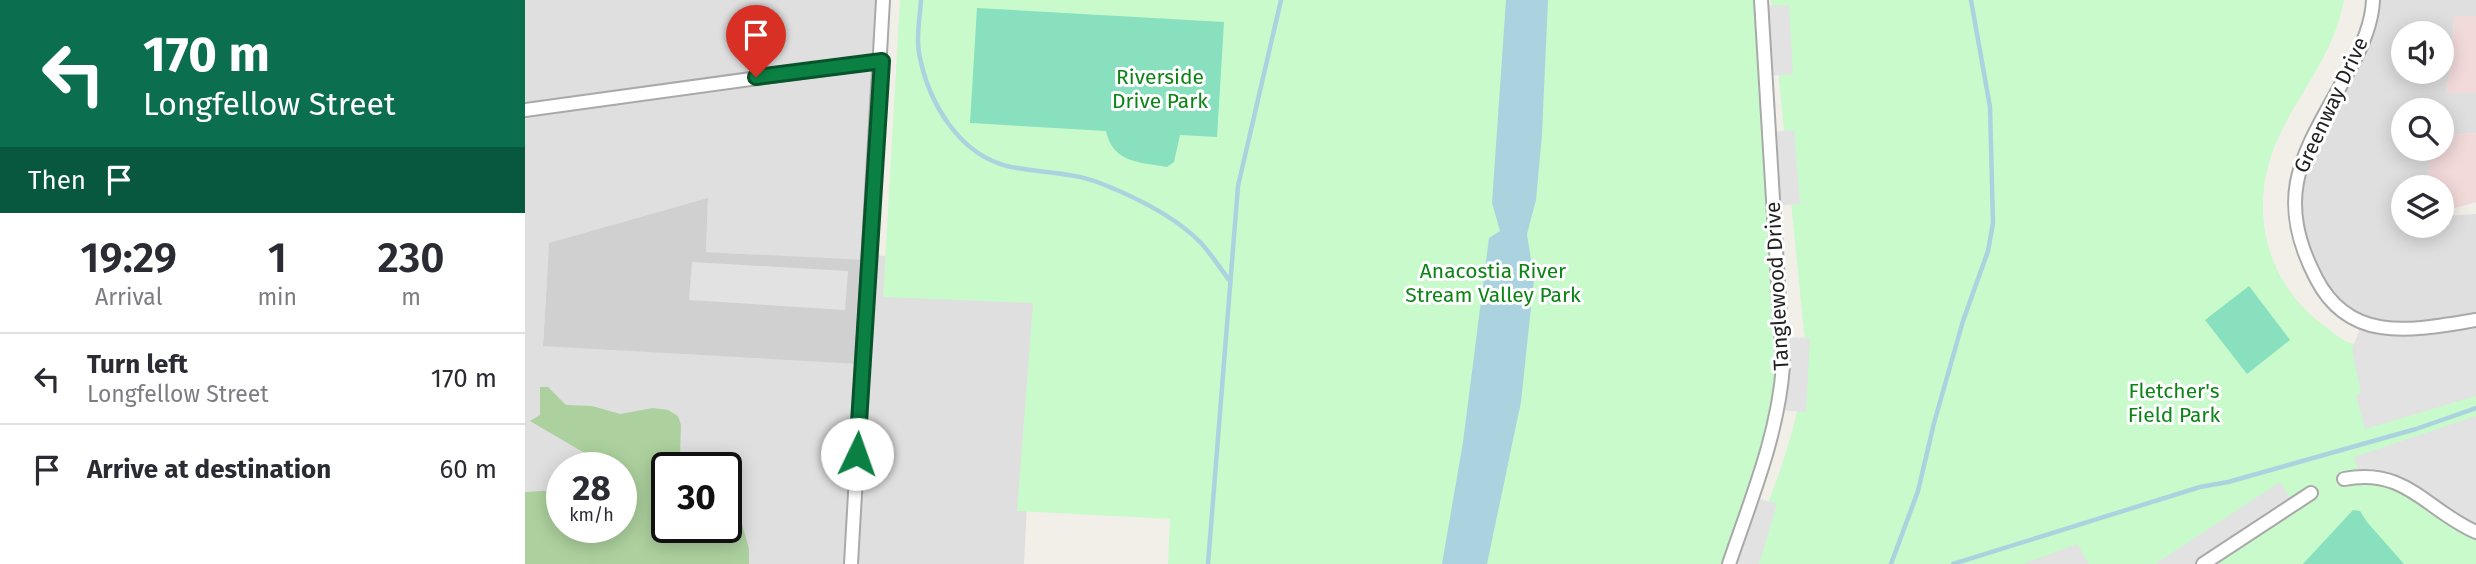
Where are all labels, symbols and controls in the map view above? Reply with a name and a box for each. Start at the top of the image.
pin [726,5,786,77]
icon: arrive [737,16,775,54]
map controls [2391,21,2454,238]
button: sound [2391,21,2454,84]
text: 170 m [143,25,270,84]
icon: left [28,28,119,119]
street label: Greenway Drive [2288,33,2374,177]
park label: Riverside Drive Park [1112,64,1208,114]
text: Longfellow Street [143,85,396,123]
button: search [2391,98,2454,161]
icon: arrive [100,161,138,199]
text: Then [28,165,86,196]
button: layers [2391,175,2454,238]
street label: Tanglewood Drive [1760,201,1794,371]
text: 19:29 [80,233,177,283]
text: 1 [268,233,287,283]
text: 230 [377,233,445,283]
park label: Anacostia River Stream Valley Park [1405,258,1581,308]
text: Arrival [95,283,162,311]
text: min [257,283,297,311]
text: m [401,283,421,311]
text: Turn left [87,349,188,380]
icon: left [28,360,66,398]
text: 170 m [431,363,497,394]
park label: Fletcher's Field Park [2128,378,2220,428]
text: Longfellow Street [87,380,269,408]
position arrow [820,417,894,491]
icon: arrive [28,451,66,489]
speed limit sign: 30 [651,452,742,543]
text: Arrive at destination [87,454,331,485]
text: 60 m [439,454,497,485]
text: 28 [572,467,611,509]
text: km/h [569,504,614,526]

